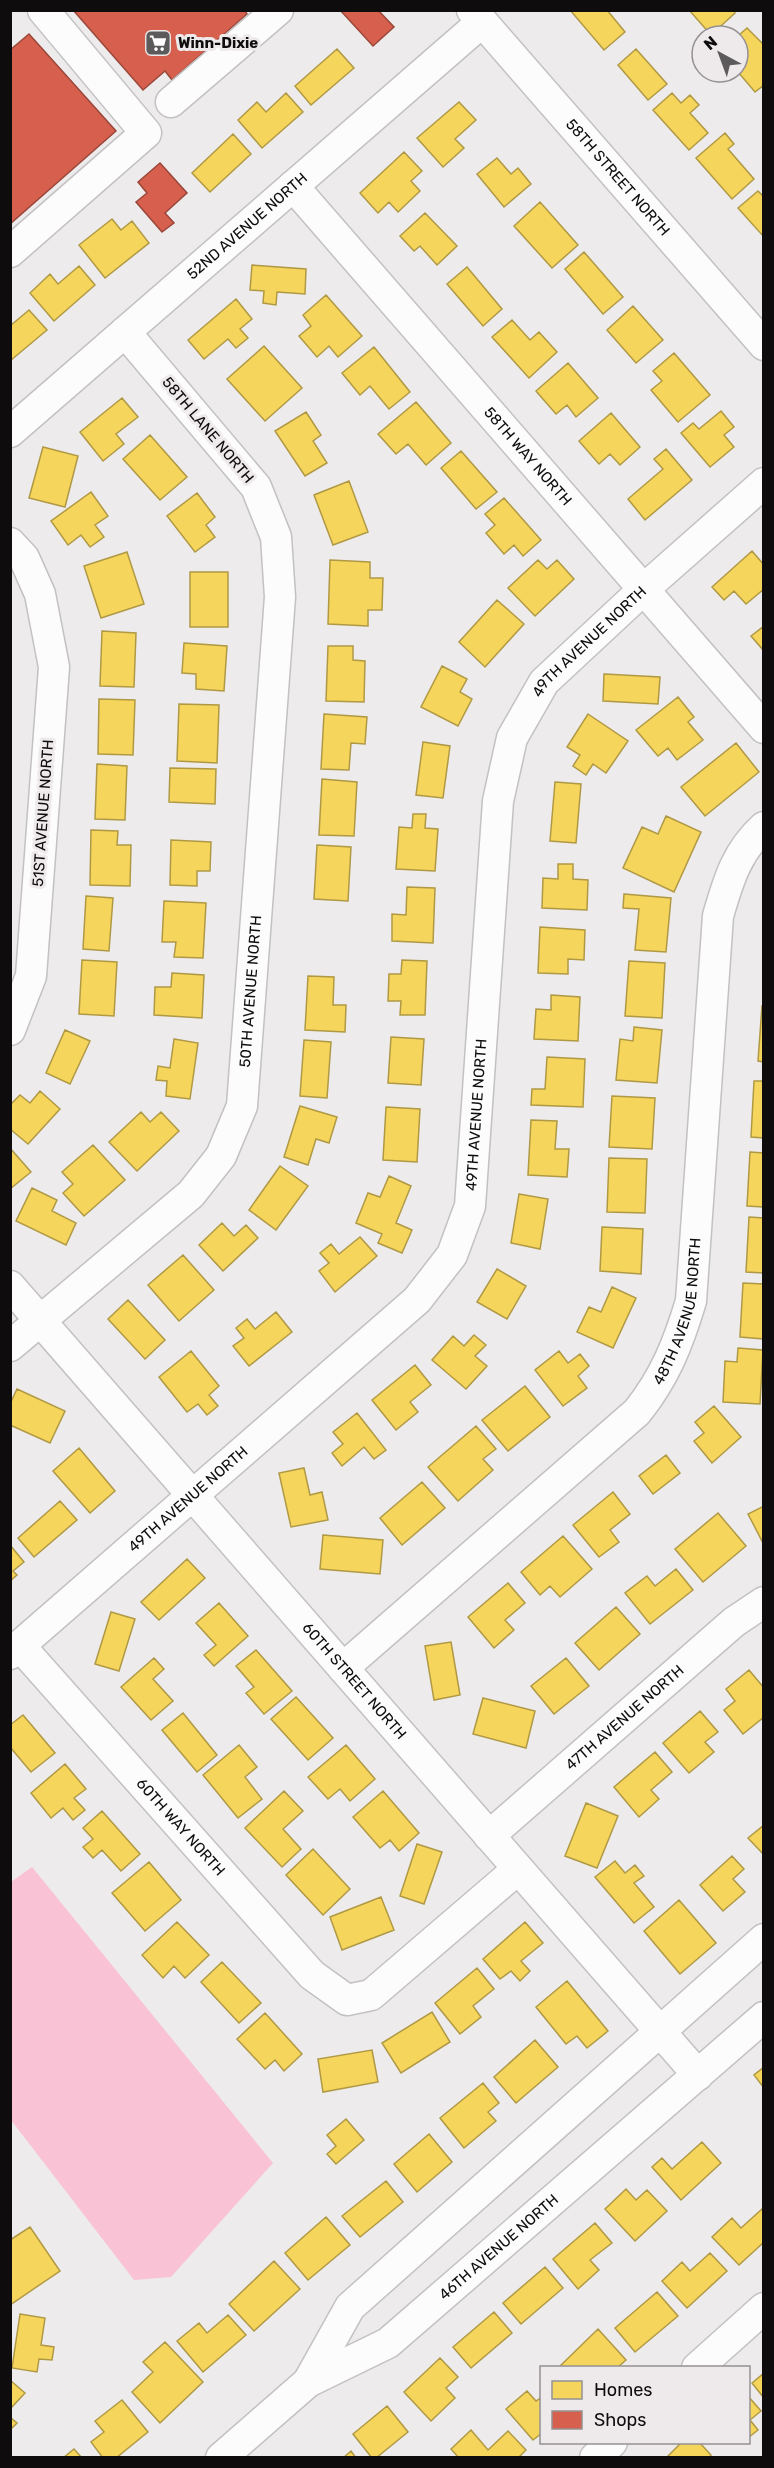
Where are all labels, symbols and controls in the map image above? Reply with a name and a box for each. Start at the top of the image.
north arrow [690,24,750,84]
supermarket icon: Winn-Dixie [143,28,173,58]
text: N [700,32,721,54]
place label: Winn-Dixie [178,34,258,52]
street label: 58TH STREET NORTH [562,115,674,239]
street label: 52ND AVENUE NORTH [183,169,311,283]
street label: 58TH LANE NORTH [158,373,258,487]
street label: 58TH WAY NORTH [480,403,575,509]
street label: 49TH AVENUE NORTH [528,582,650,700]
street label: 51ST AVENUE NORTH [29,739,57,887]
street label: 50TH AVENUE NORTH [236,915,265,1068]
street label: 49TH AVENUE NORTH [462,1038,491,1192]
street label: 48TH AVENUE NORTH [649,1237,704,1388]
street label: 49TH AVENUE NORTH [125,1442,252,1556]
street label: 60TH STREET NORTH [299,1619,410,1743]
street label: 47TH AVENUE NORTH [562,1661,687,1774]
street label: 60TH WAY NORTH [133,1774,229,1880]
street label: 46TH AVENUE NORTH [435,2190,562,2304]
legend [540,2366,750,2444]
text: Homes [594,2379,652,2401]
text: Shops [594,2409,646,2431]

